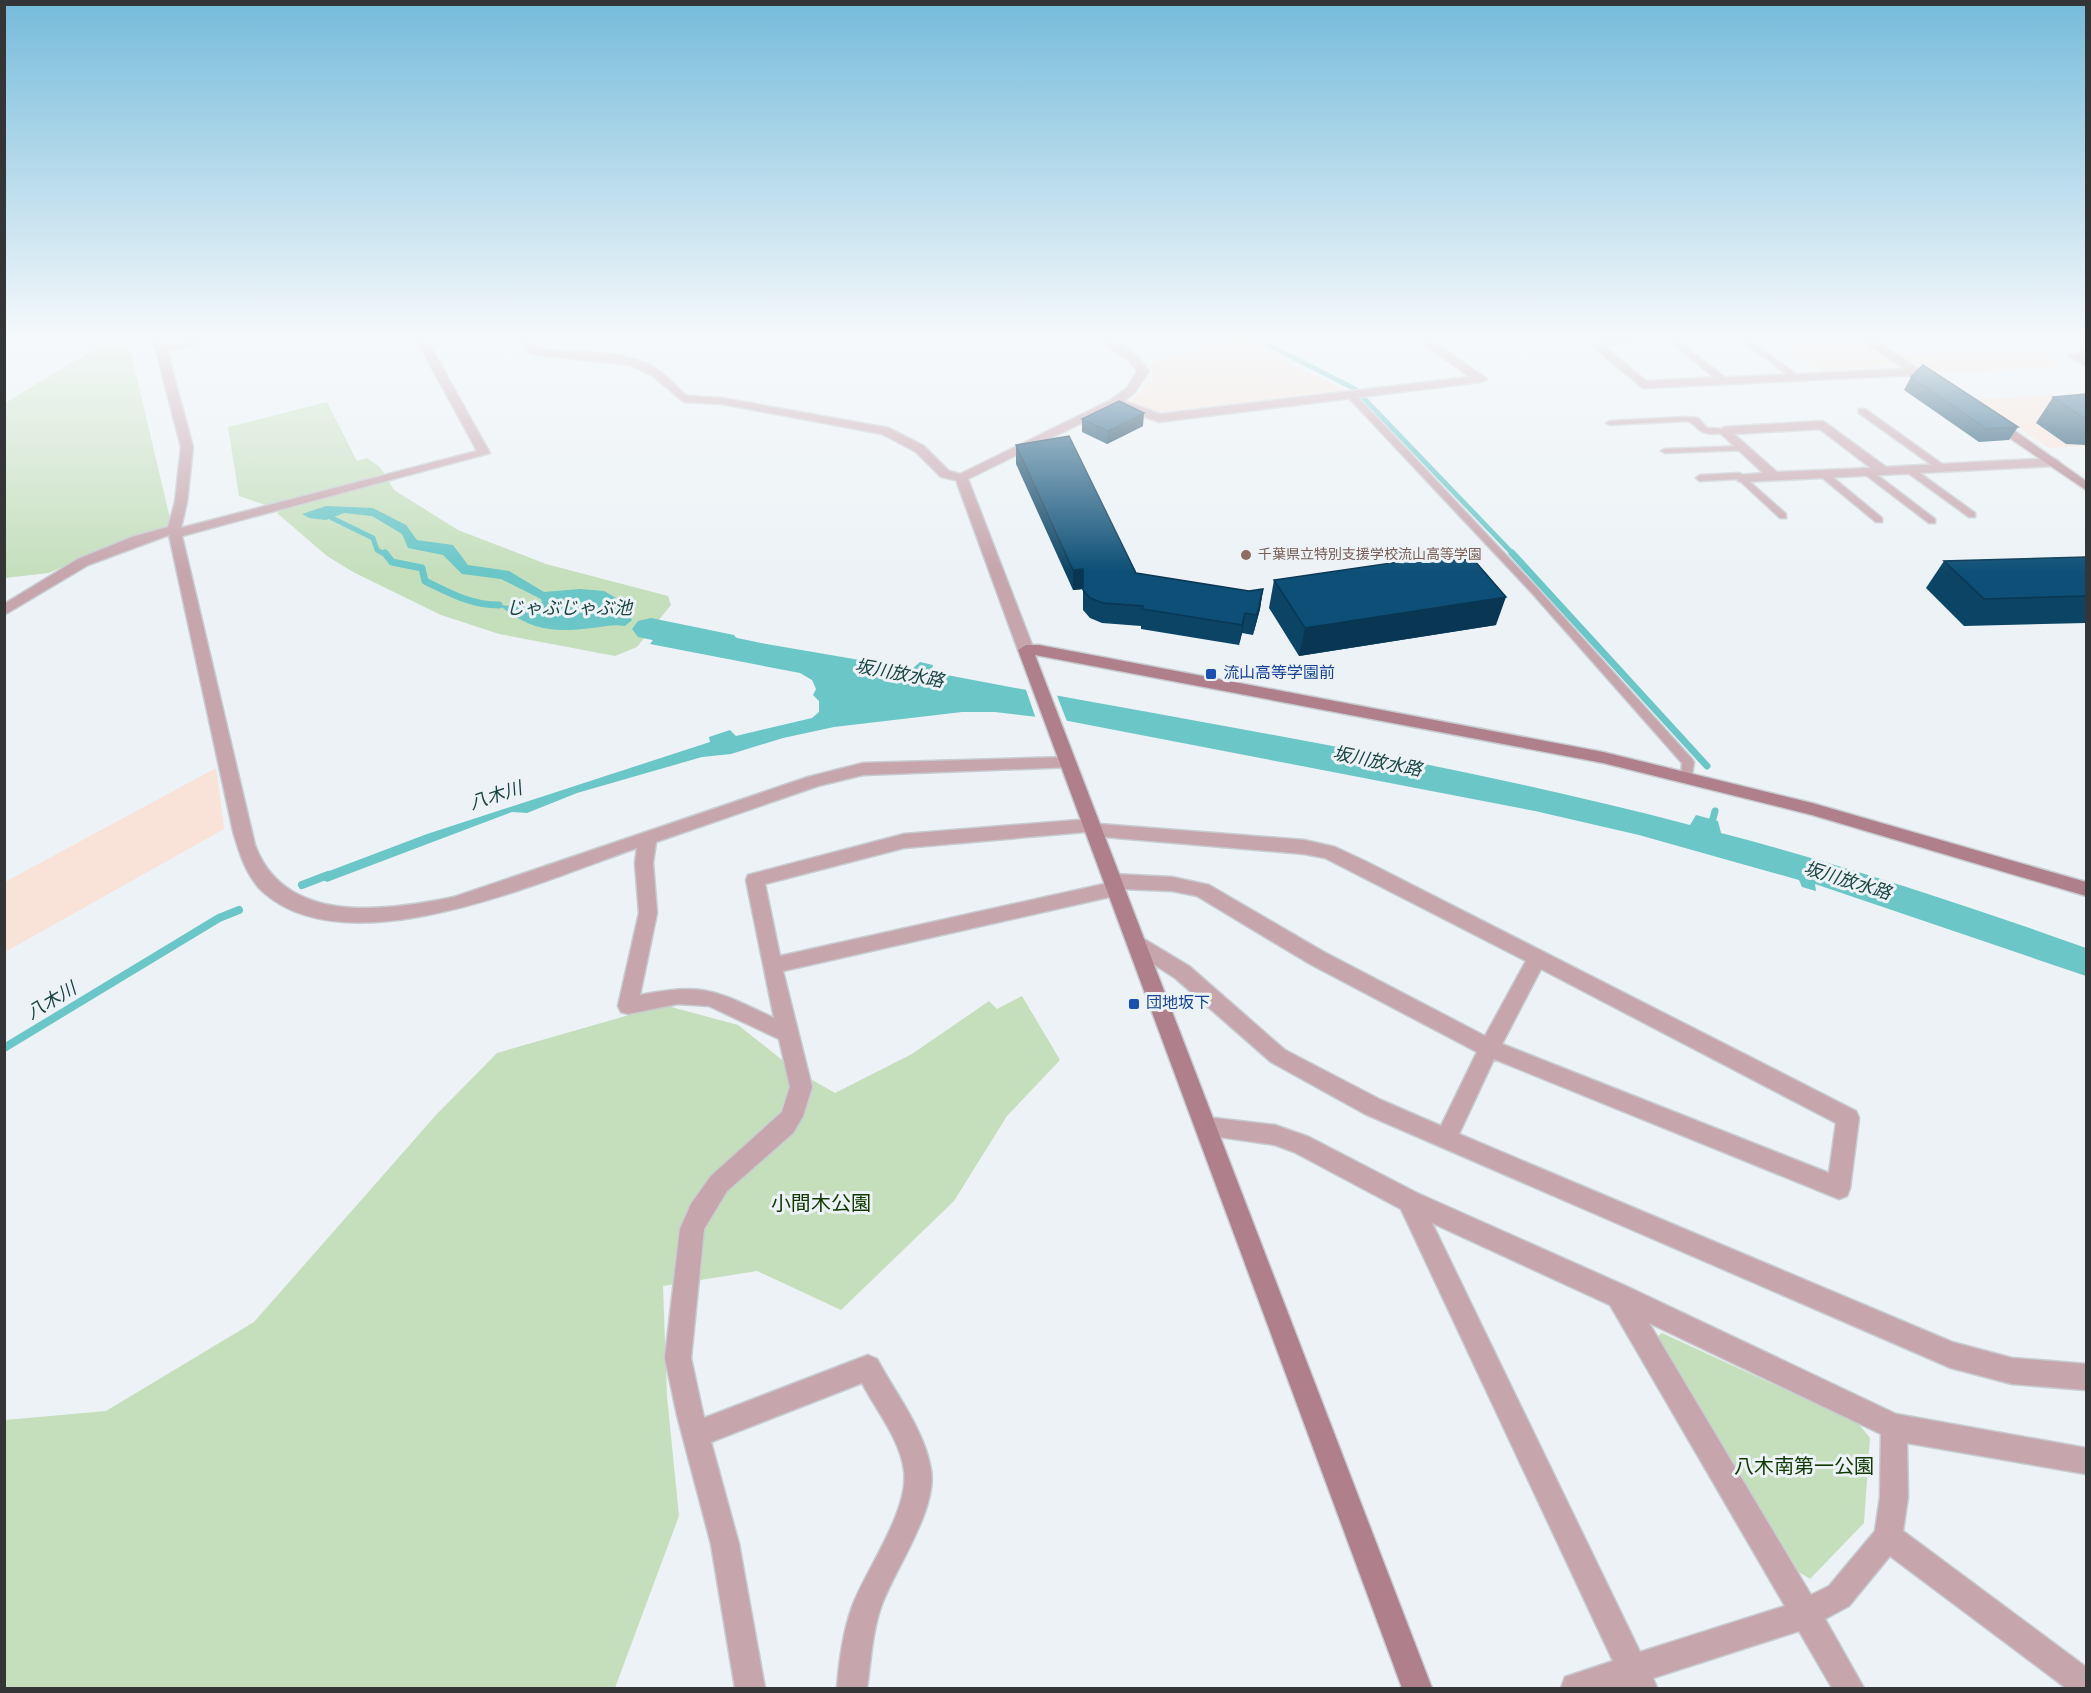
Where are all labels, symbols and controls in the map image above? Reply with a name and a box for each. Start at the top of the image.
place label: 千葉県立特別支援学校流山高等学園 [1258,546,1482,564]
marker: 千葉県立特別支援学校流山高等学園 [1239,548,1253,562]
water label: じゃぶじゃぶ池 [506,598,634,621]
water label: 坂川放水路 [853,656,947,694]
place label: 流山高等学園前 [1223,664,1335,684]
marker: 流山高等学園前 [1204,667,1218,681]
water label: 坂川放水路 [1331,743,1425,783]
water label: 八木川 [467,777,527,816]
water label: 坂川放水路 [1801,858,1895,907]
water label: 八木川 [23,977,83,1026]
place label: 団地坂下 [1146,994,1210,1014]
marker: 団地坂下 [1127,997,1141,1011]
park label: 小間木公園 [771,1192,871,1218]
park label: 八木南第一公園 [1734,1455,1874,1481]

